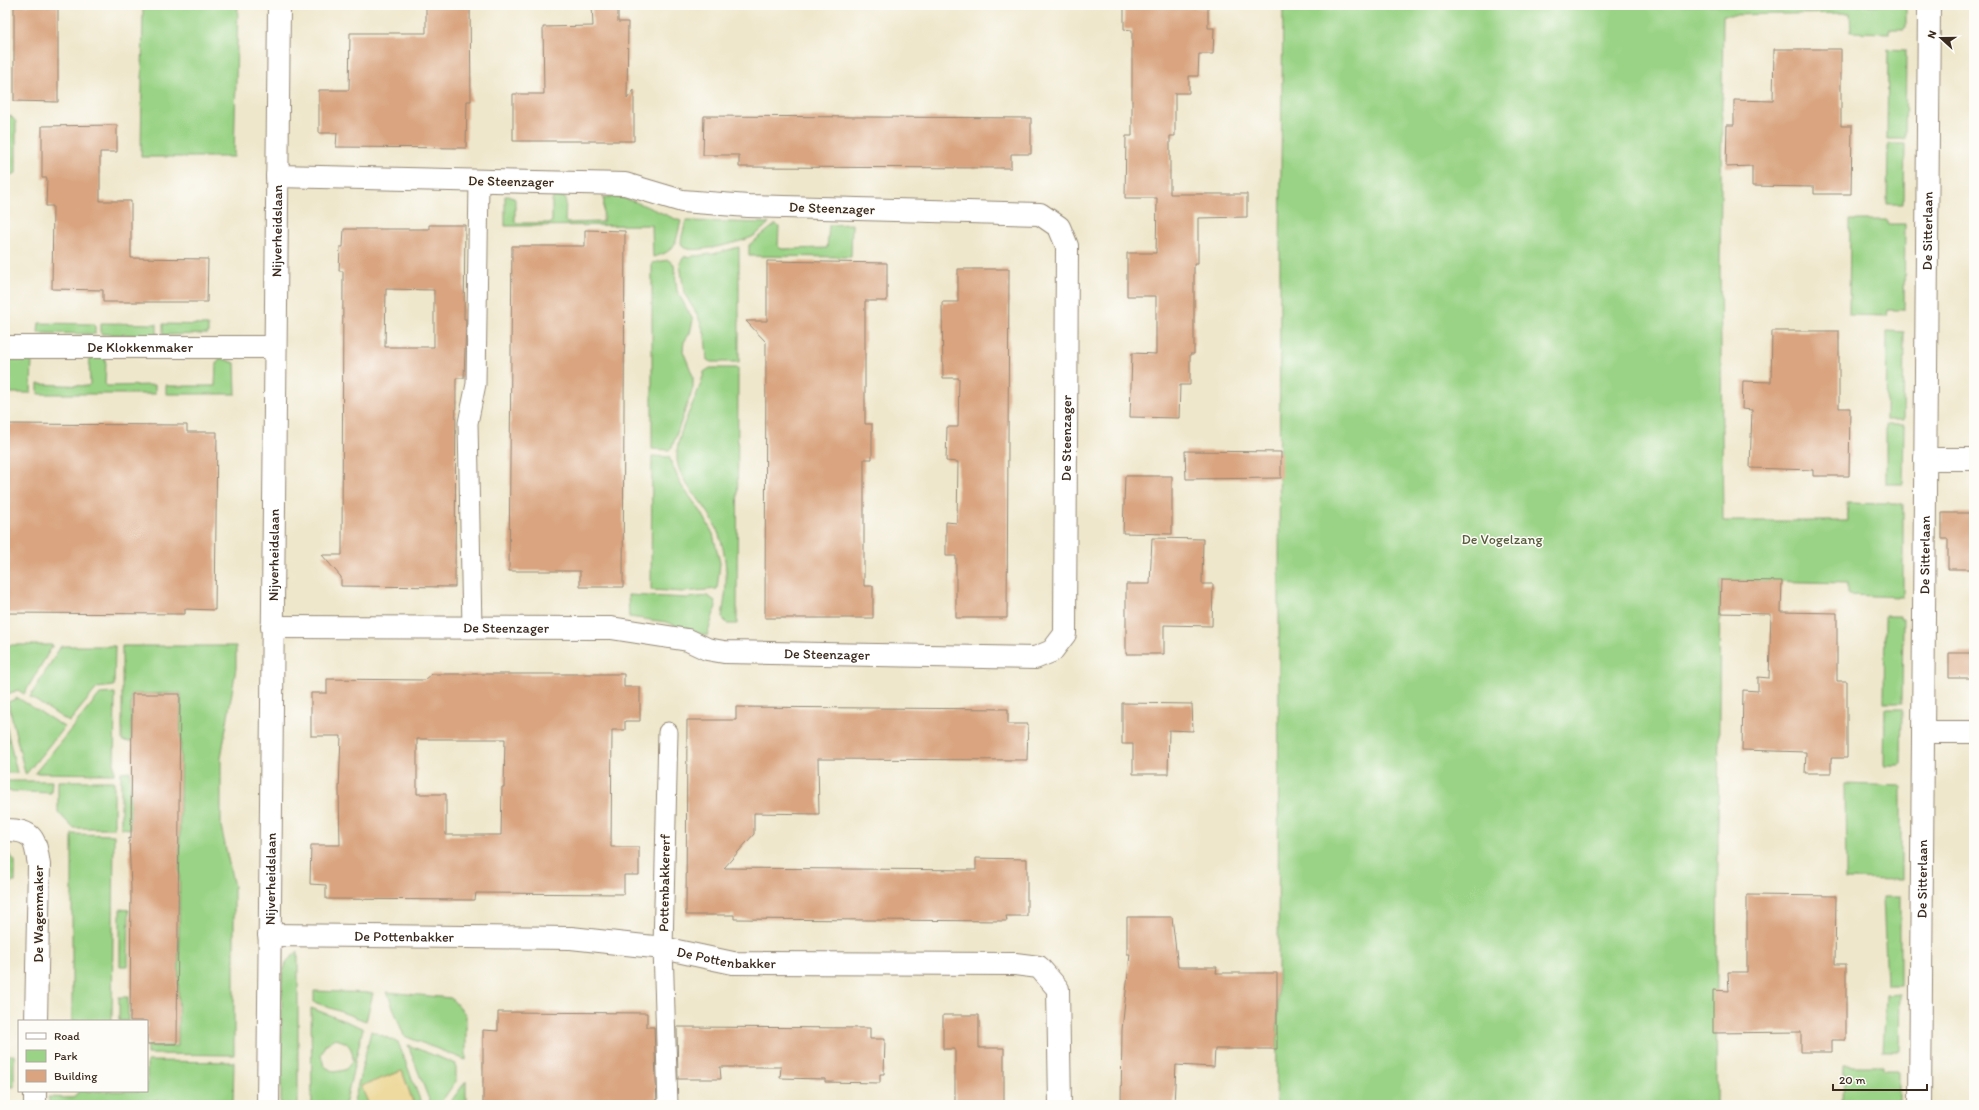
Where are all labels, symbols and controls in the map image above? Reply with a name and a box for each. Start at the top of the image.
north arrow [1921,18,1961,58]
text: N [1925,29,1940,40]
street label: De Steenzager [468,172,555,191]
street label: Nijverheidslaan [268,184,286,277]
street label: De Sitterlaan [1919,191,1936,271]
street label: De Steenzager [789,199,876,219]
street label: De Klokkenmaker [87,339,193,356]
street label: De Steenzager [1058,394,1075,481]
street label: Nijverheidslaan [265,508,283,601]
street label: De Sitterlaan [1916,515,1934,595]
park label: De Vogelzang [1461,531,1543,548]
street label: De Steenzager [463,620,550,637]
street label: De Steenzager [784,645,871,664]
street label: Nijverheidslaan [262,832,280,925]
street label: Pottenbakkererf [655,833,674,932]
street label: De Sitterlaan [1914,839,1931,919]
street label: De Wagenmaker [30,864,47,963]
street label: De Pottenbakker [354,928,455,946]
street label: De Pottenbakker [675,943,777,972]
legend [18,1020,148,1092]
text: Road [54,1029,80,1043]
text: Park [54,1049,78,1063]
scale bar [1833,1066,1927,1092]
text: Building [54,1069,98,1083]
text: 20 m [1839,1073,1866,1087]

